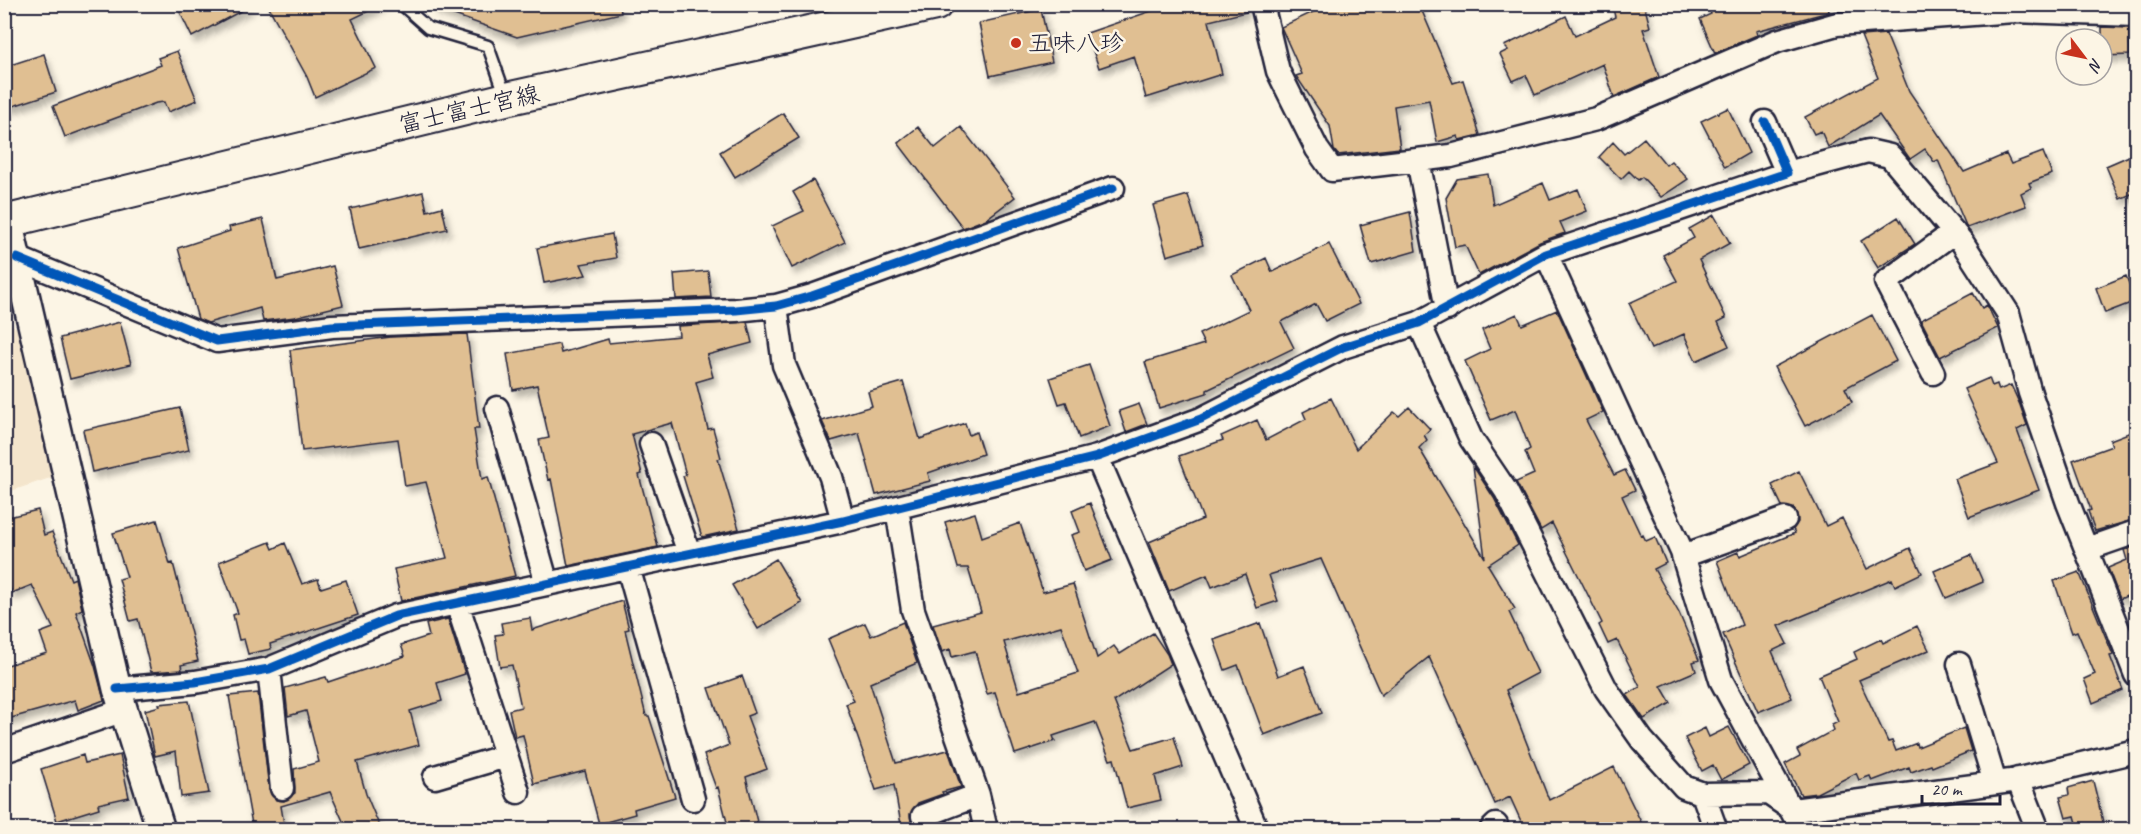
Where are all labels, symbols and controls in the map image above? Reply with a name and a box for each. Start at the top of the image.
north arrow [2054,27,2114,87]
place label: 五味八珍 [1028,28,1124,58]
marker: 五味八珍 [1009,36,1023,50]
text: N [2083,55,2107,77]
street label: 富士富士宮線 [395,78,543,140]
scale bar [1922,768,2000,806]
text: 20 m [1931,778,1964,800]

